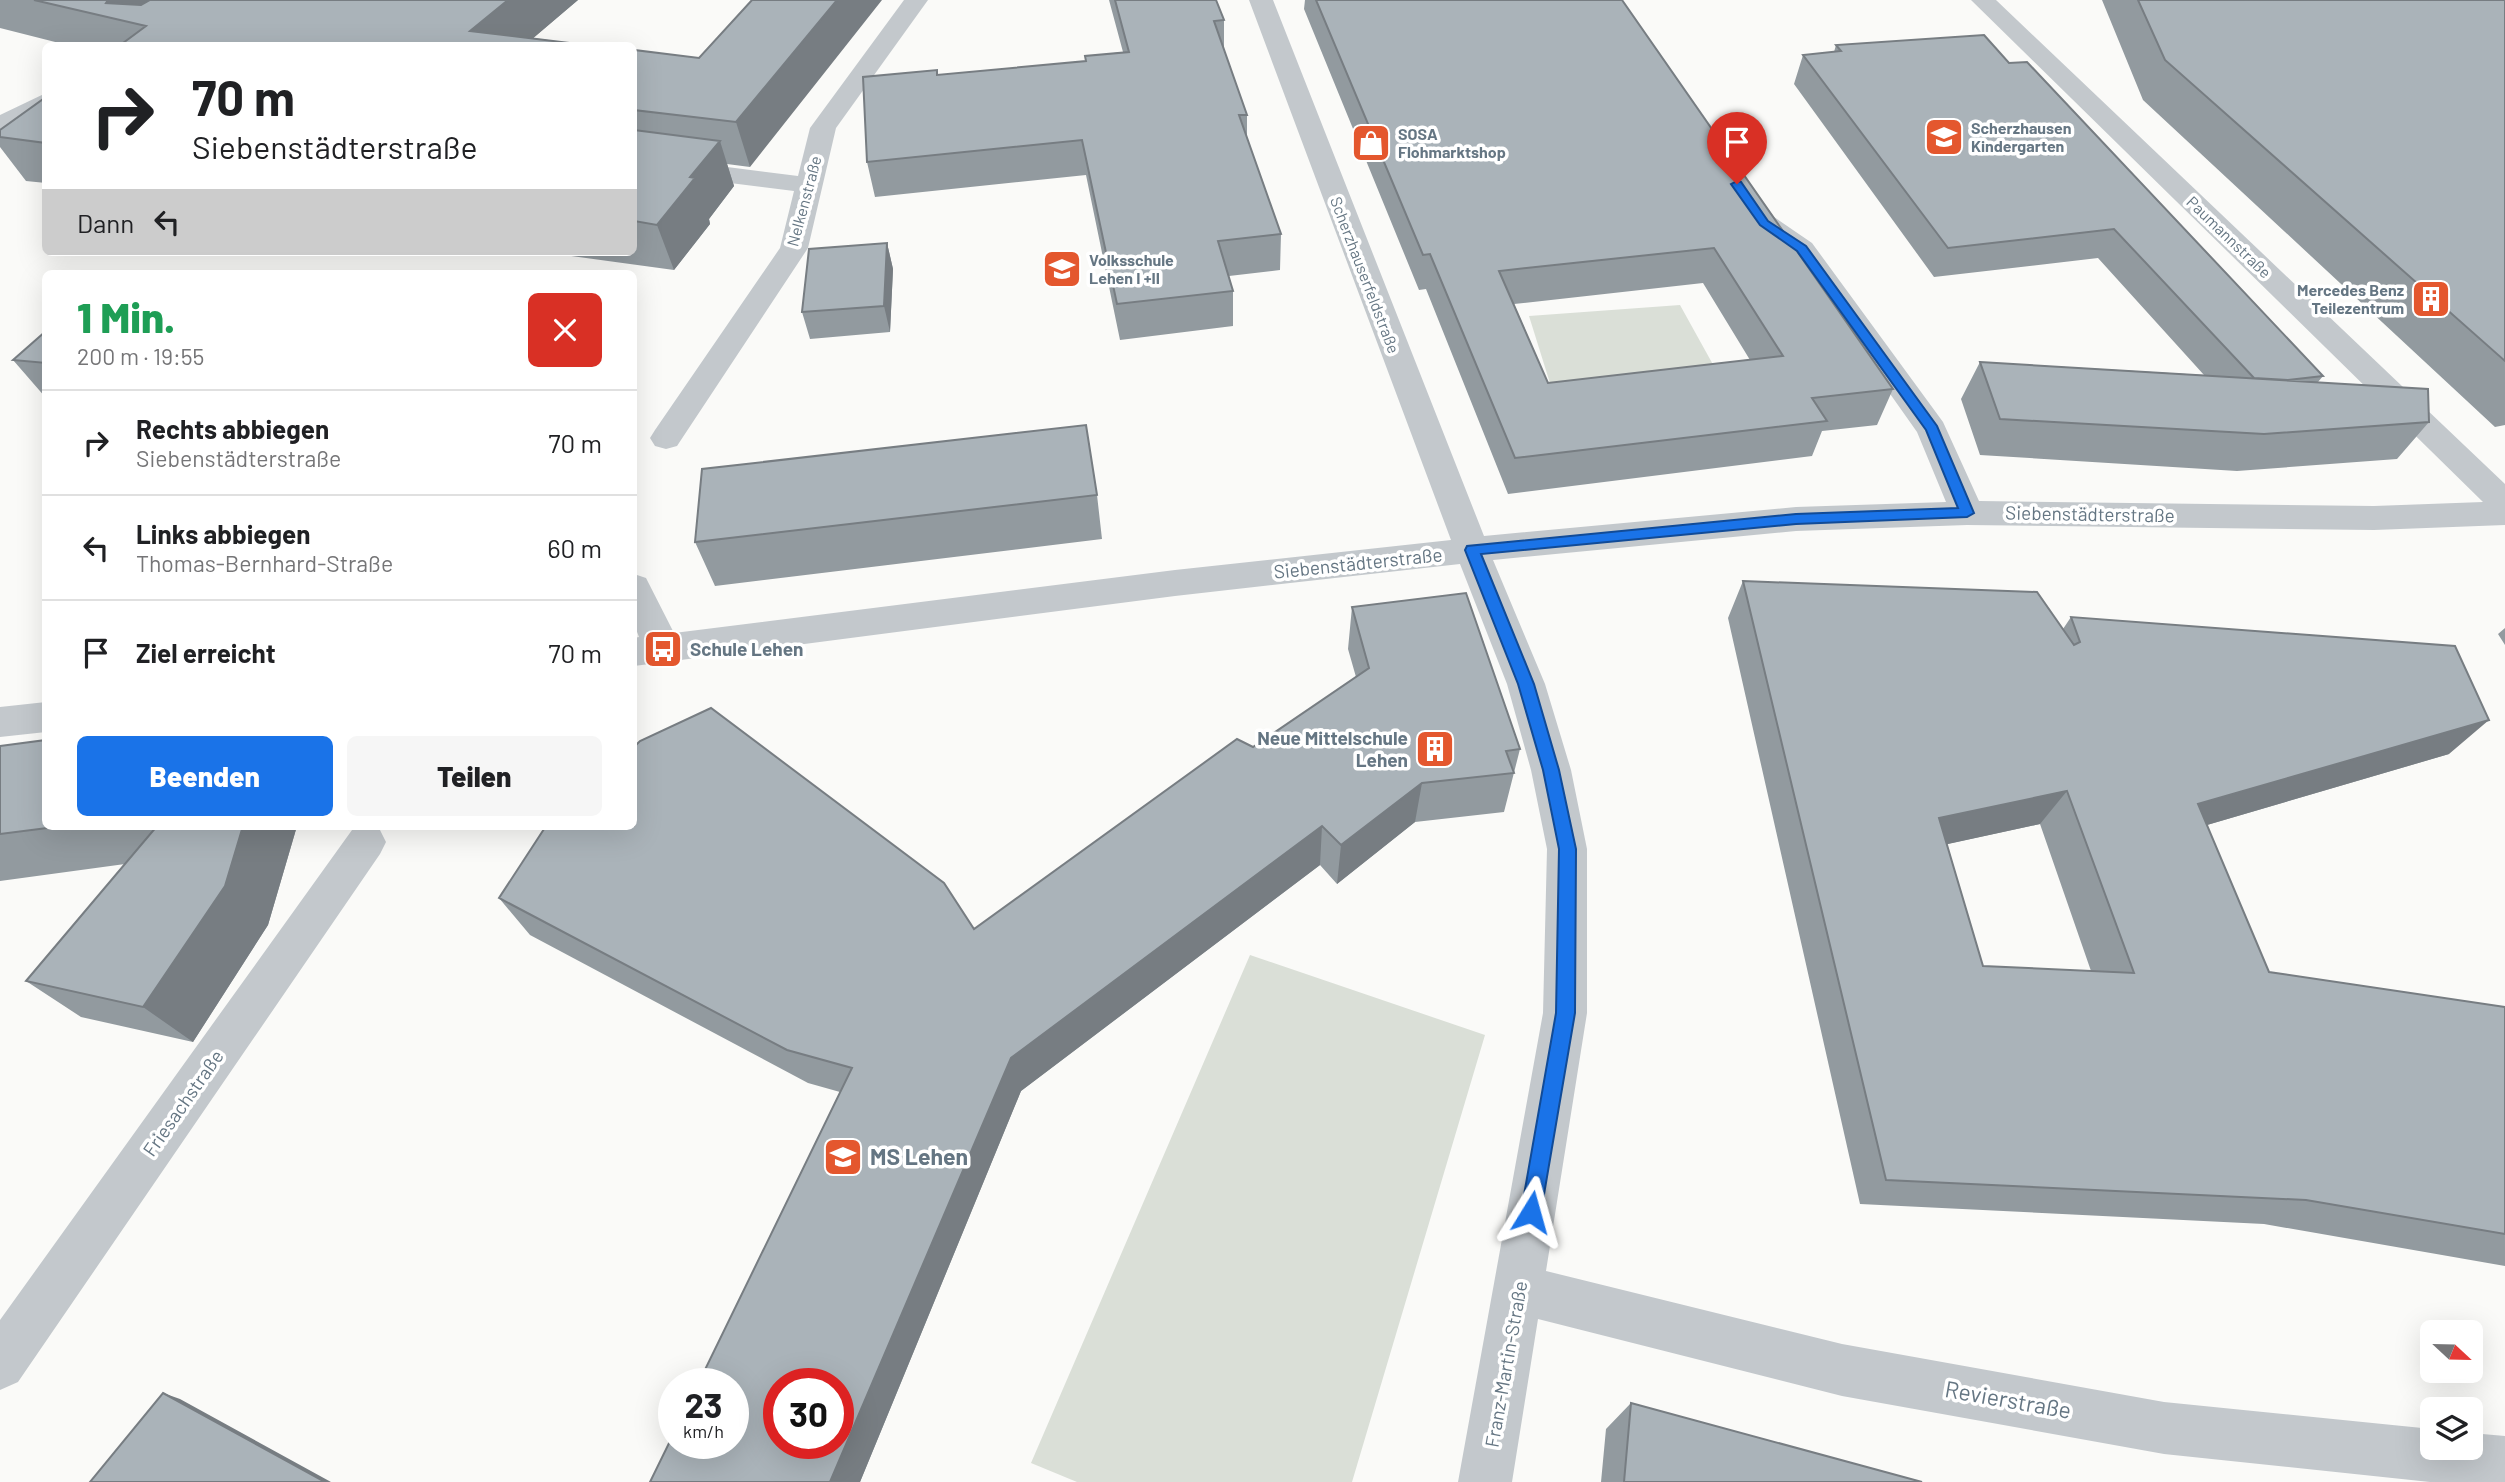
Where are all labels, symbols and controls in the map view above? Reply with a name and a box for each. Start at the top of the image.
text: 70 m [192,67,295,126]
icon: right [77,70,168,161]
pin [1707,112,1767,184]
school or university icon: Scherzhausen Kindergarten [1923,116,1965,158]
place label: Scherzhausen Kindergarten [1971,118,2072,155]
shop icon: SOSA Flohmarktshop [1350,122,1392,164]
icon: arrive [1718,123,1756,161]
place label: SOSA Flohmarktshop [1398,124,1506,161]
text: Siebenstädterstraße [192,127,478,165]
street label: Nelkenstraße [782,154,825,248]
street label: Paumannstraße [2183,192,2275,282]
street label: Scherzhauserfeldstraße [1327,194,1404,356]
icon: left [148,203,186,241]
text: Dann [77,207,134,238]
school or university icon: Volksschule Lehen I +II [1041,248,1083,290]
place label: Volksschule Lehen I +II [1089,250,1174,287]
building icon: Mercedes Benz Teilezentrum [2410,278,2452,320]
place label: Mercedes Benz Teilezentrum [2297,280,2404,317]
text: 1 Min. [77,291,175,341]
button: close [528,293,602,367]
text: 200 m · 19:55 [77,342,204,370]
text: Rechts abbiegen [136,413,329,444]
icon: right [77,424,115,462]
text: 70 m [548,427,602,458]
text: Siebenstädterstraße [136,444,341,472]
street label: Siebenstädterstraße [2005,501,2175,526]
text: Links abbiegen [136,518,310,549]
icon: left [77,529,115,567]
text: 60 m [547,532,602,563]
street label: Siebenstädterstraße [1272,542,1443,583]
text: Thomas-Bernhard-Straße [136,549,393,577]
bus stop icon: Schule Lehen [642,628,684,670]
icon: arrive [77,634,115,672]
text: Ziel erreicht [136,637,276,668]
text: 70 m [548,637,602,668]
place label: Schule Lehen [690,637,803,660]
place label: Neue Mittelschule Lehen [1257,726,1408,771]
building icon: Neue Mittelschule Lehen [1414,728,1456,770]
button: Beenden [77,736,333,816]
button: Teilen [347,736,602,816]
street label: Friesachstraße [137,1045,228,1160]
school or university icon: MS Lehen [822,1136,864,1178]
place label: MS Lehen [870,1142,968,1170]
position arrow [1494,1175,1568,1249]
street label: Franz-Martin-Straße [1480,1279,1531,1449]
north arrow [2420,1320,2483,1382]
map controls [2420,1320,2483,1460]
speed limit sign: 30 [763,1368,854,1459]
street label: Revierstraße [1943,1374,2074,1424]
text: 23 [684,1383,723,1425]
button: layers [2420,1397,2483,1460]
text: km/h [683,1420,724,1442]

